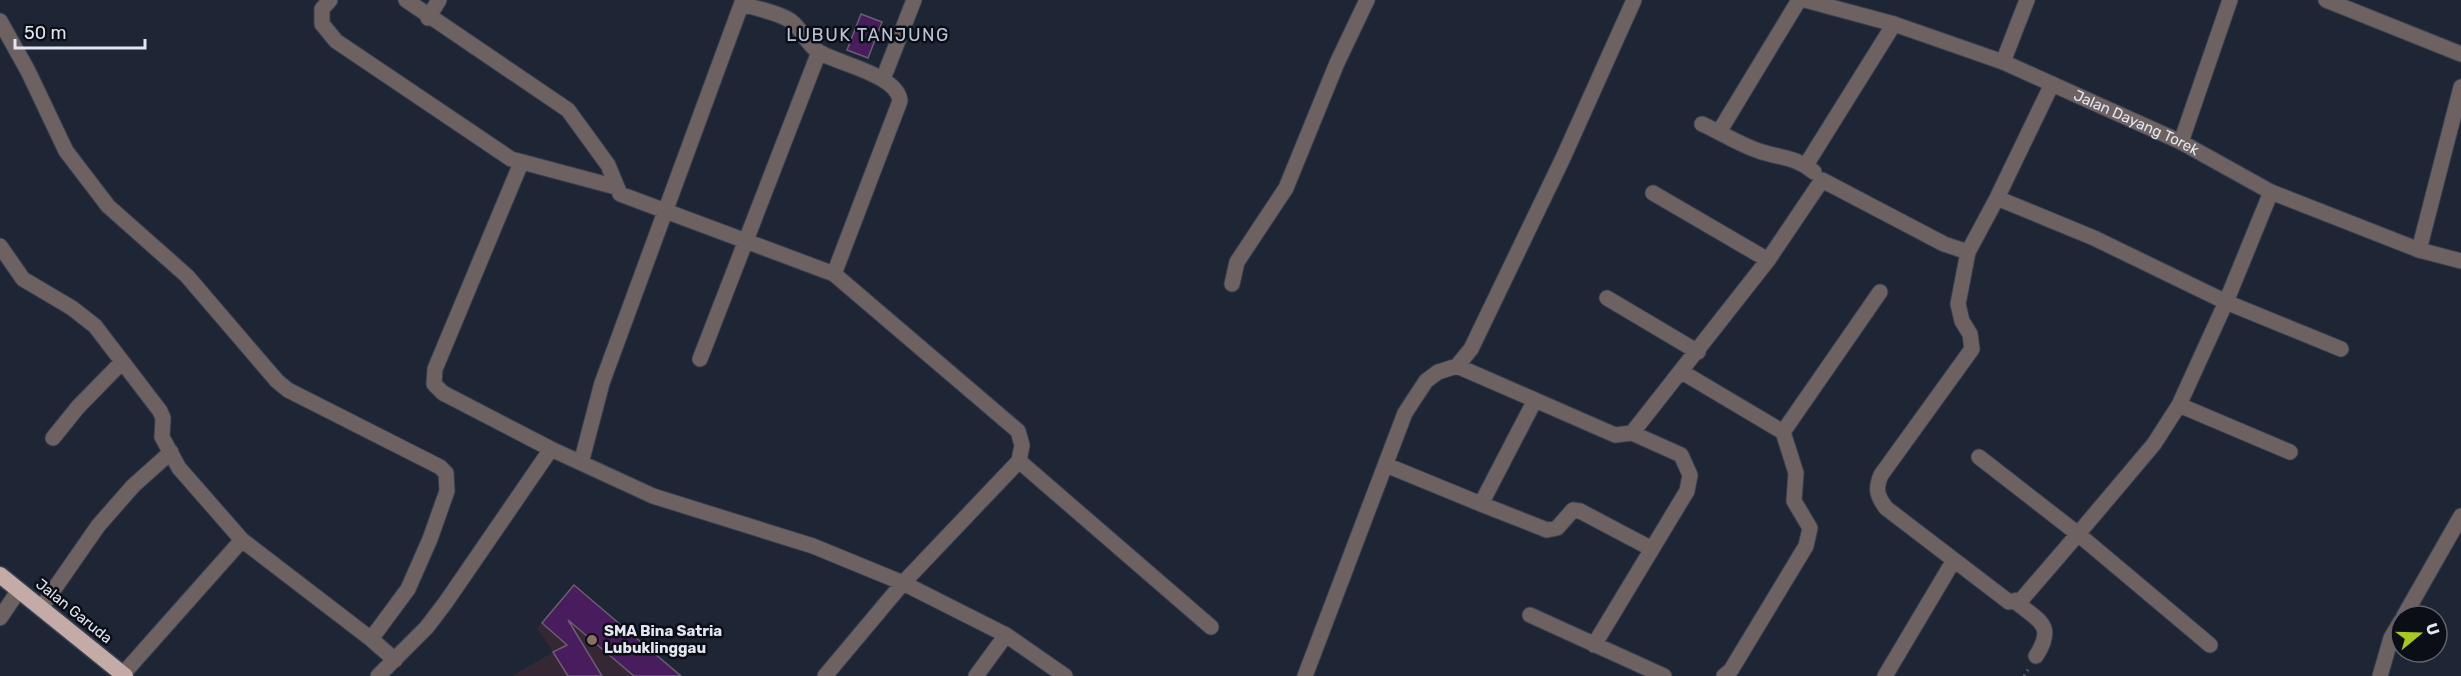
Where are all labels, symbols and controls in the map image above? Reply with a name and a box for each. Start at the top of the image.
scale bar [15,12,146,50]
text: 50 m [24,22,67,44]
district label: LUBUK TANJUNG [786,24,950,46]
street label: Jalan Dayang Torek [2071,86,2202,159]
street label: Jalan Garuda [32,575,116,647]
north arrow [2389,604,2449,664]
text: U [2422,621,2444,638]
place label: SMA Bina Satria Lubuklinggau [604,622,722,657]
marker: SMA Bina Satria Lubuklinggau [585,633,599,647]

